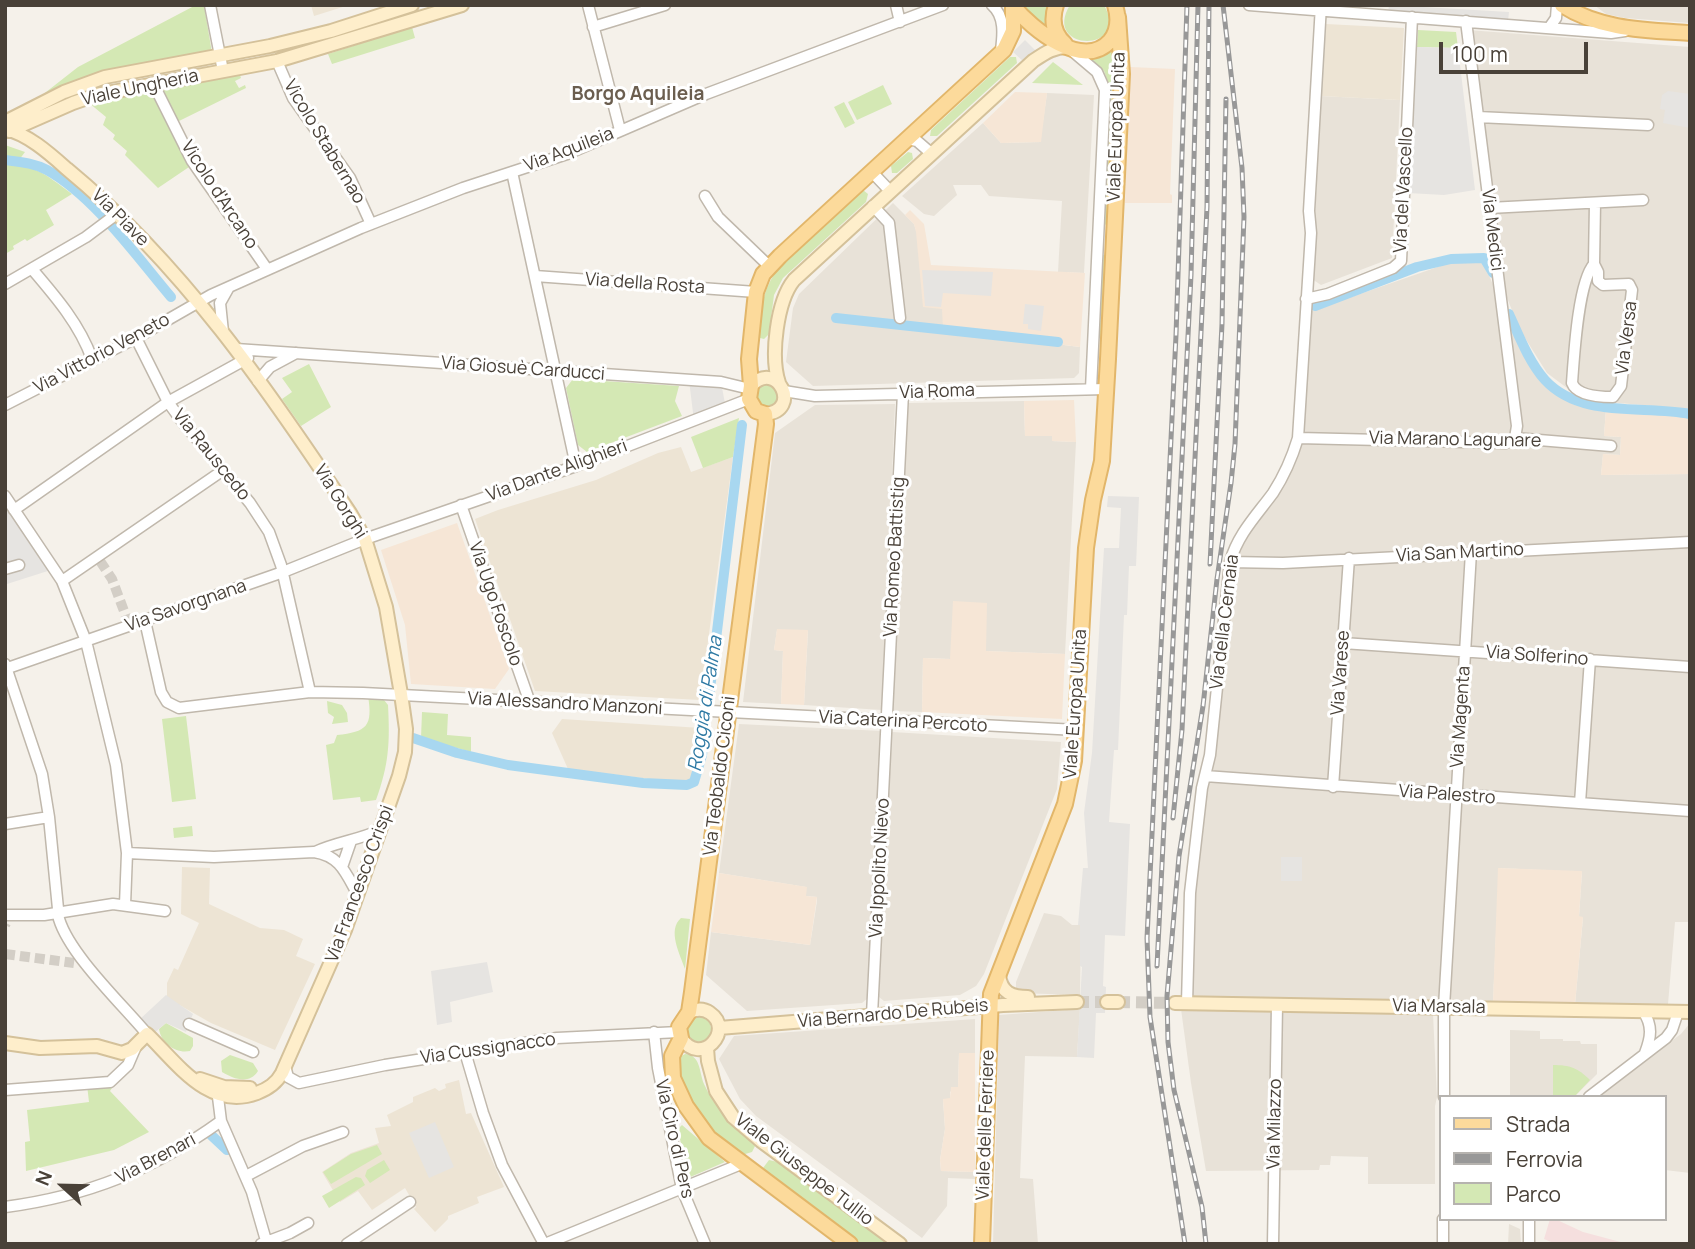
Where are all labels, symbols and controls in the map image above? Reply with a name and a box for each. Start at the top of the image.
scale bar [1443,28,1592,72]
text: 100 m [1452,40,1508,68]
street label: Viale Europa Unita [1104,52,1130,202]
street label: Viale Ungheria [80,65,200,111]
street label: Vicolo Stabernao [278,76,370,208]
district label: Borgo Aquileia [572,84,704,106]
street label: Via Aquileia [521,123,617,177]
street label: Via del Vascello [1390,126,1418,254]
street label: Vicolo d'Arcano [176,137,262,253]
street label: Via Piave [87,185,153,251]
street label: Via Medici [1476,188,1508,272]
street label: Via della Rosta [584,269,706,299]
street label: Via Versa [1612,300,1642,376]
street label: Via Vittorio Veneto [30,309,174,399]
street label: Via Giosuè Carducci [440,353,606,385]
street label: Via Roma [899,380,975,404]
street label: Via Rauscedo [168,405,254,505]
street label: Via Marano Lagunare [1369,428,1541,452]
street label: Via Dante Alighieri [483,435,631,507]
street label: Via Gorghi [309,461,371,543]
street label: Via Romeo Battistig [880,476,910,638]
street label: Via Ugo Foscolo [464,539,526,669]
street label: Via San Martino [1396,539,1524,567]
street label: Via della Cernaia [1206,553,1244,691]
street label: Via Savorgnana [123,575,249,637]
street label: Viale Europa Unita [1060,628,1092,780]
street label: Via Varese [1327,630,1355,716]
water label: Roggia di Palma [684,635,728,773]
street label: Via Solferino [1485,642,1589,670]
street label: Via Magenta [1447,665,1475,769]
street label: Via Alessandro Manzoni [467,688,663,720]
street label: Via Teobaldo Ciconi [699,695,741,857]
street label: Via Caterina Percoto [818,707,988,737]
street label: Via Palestro [1398,781,1496,809]
street label: Via Ippolito Nievo [866,797,894,939]
street label: Via Francesco Crispi [322,802,398,966]
street label: Via Bernardo De Rubeis [797,995,989,1033]
street label: Via Marsala [1392,995,1486,1019]
street label: Via Cussignacco [419,1029,557,1069]
street label: Viale delle Ferriere [973,1049,999,1201]
street label: Via Ciro di Pers [650,1077,698,1201]
street label: Via Milazzo [1263,1078,1287,1170]
legend [1440,1095,1667,1221]
street label: Viale Giuseppe Tullio [731,1109,877,1231]
text: Strada [1506,1110,1570,1138]
street label: Via Brenari [112,1129,200,1189]
text: Ferrovia [1506,1145,1583,1173]
north arrow [28,1151,98,1221]
text: N [29,1167,58,1189]
text: Parco [1506,1180,1561,1208]

